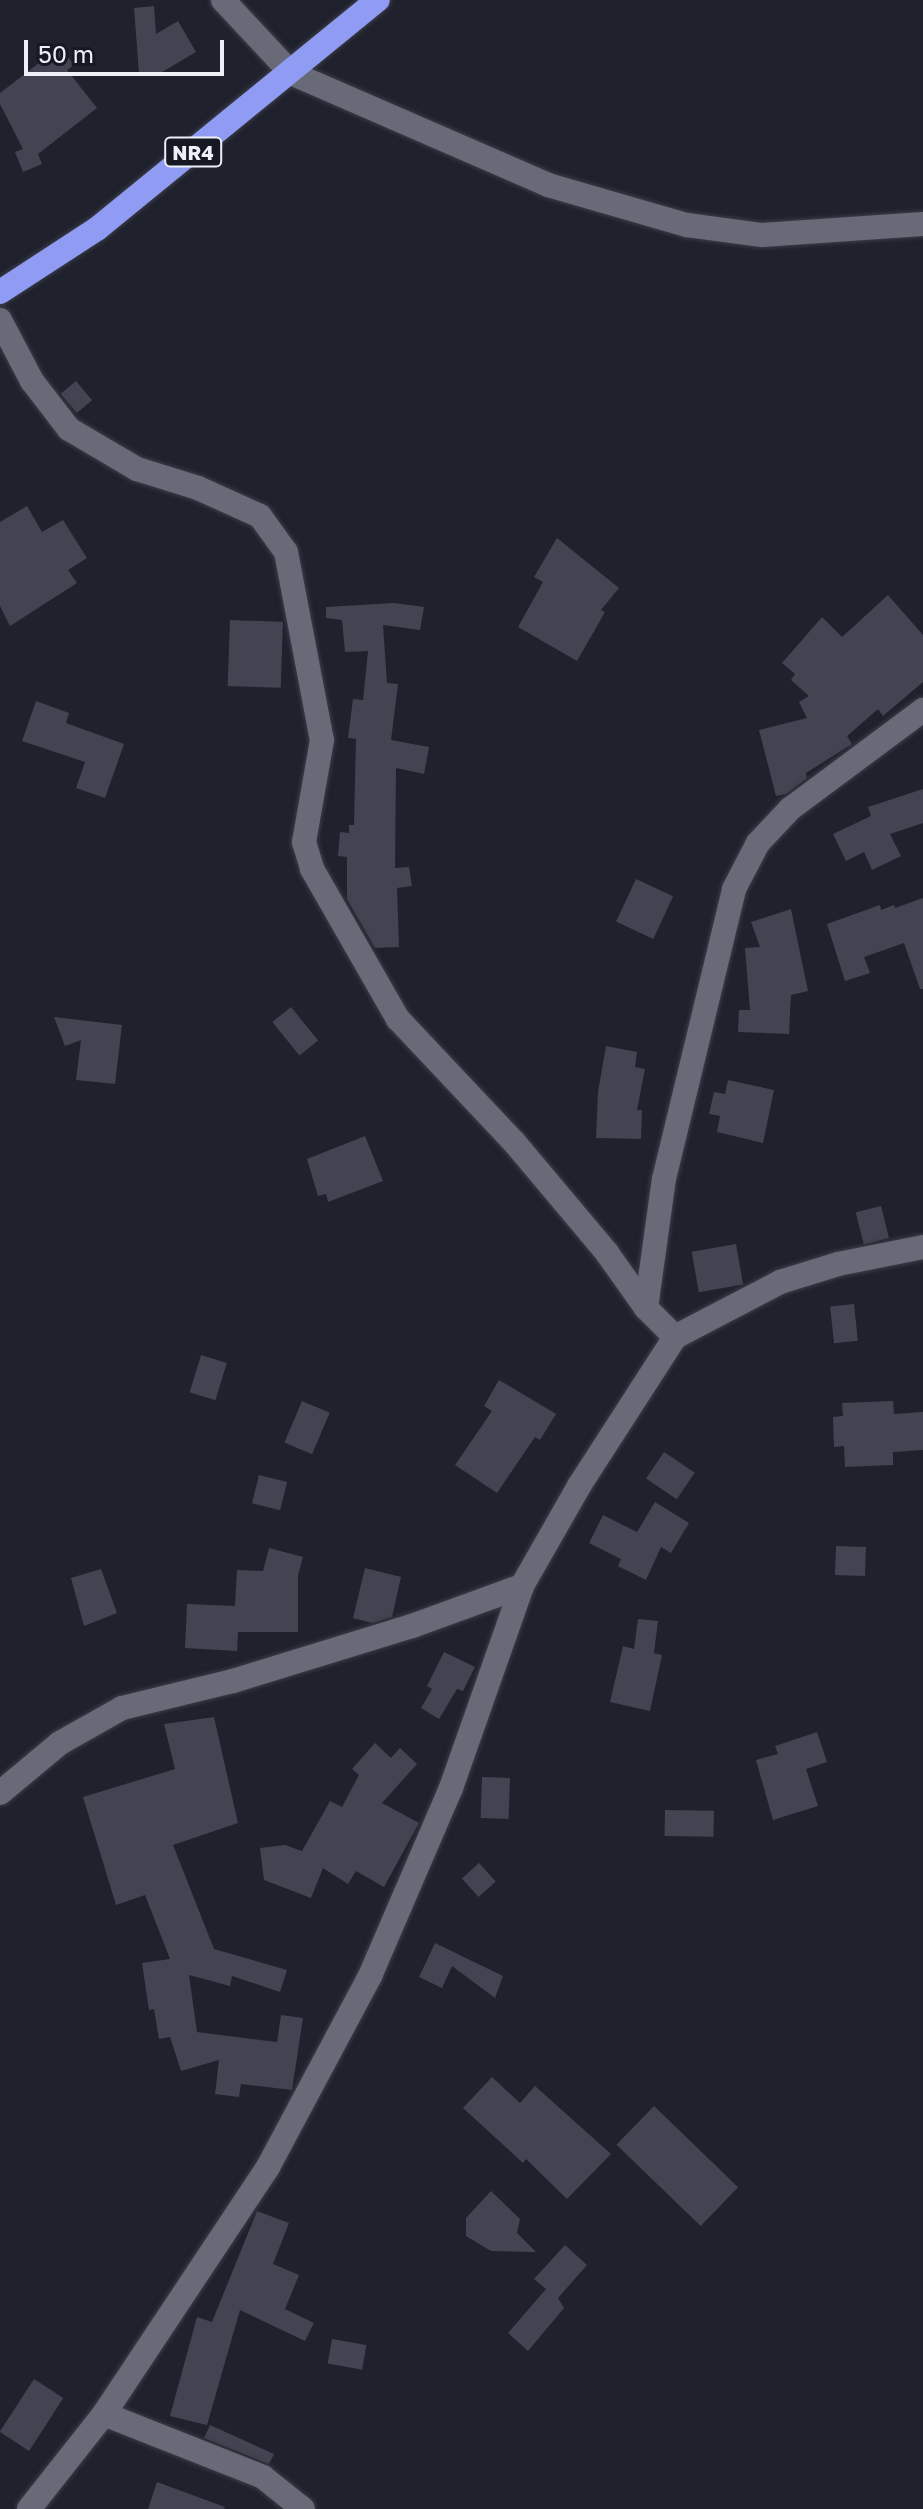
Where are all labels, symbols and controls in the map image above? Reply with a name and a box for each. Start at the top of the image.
scale bar [28,24,228,74]
text: 50 m [38,39,94,68]
road number: NR4 [163,136,223,168]

